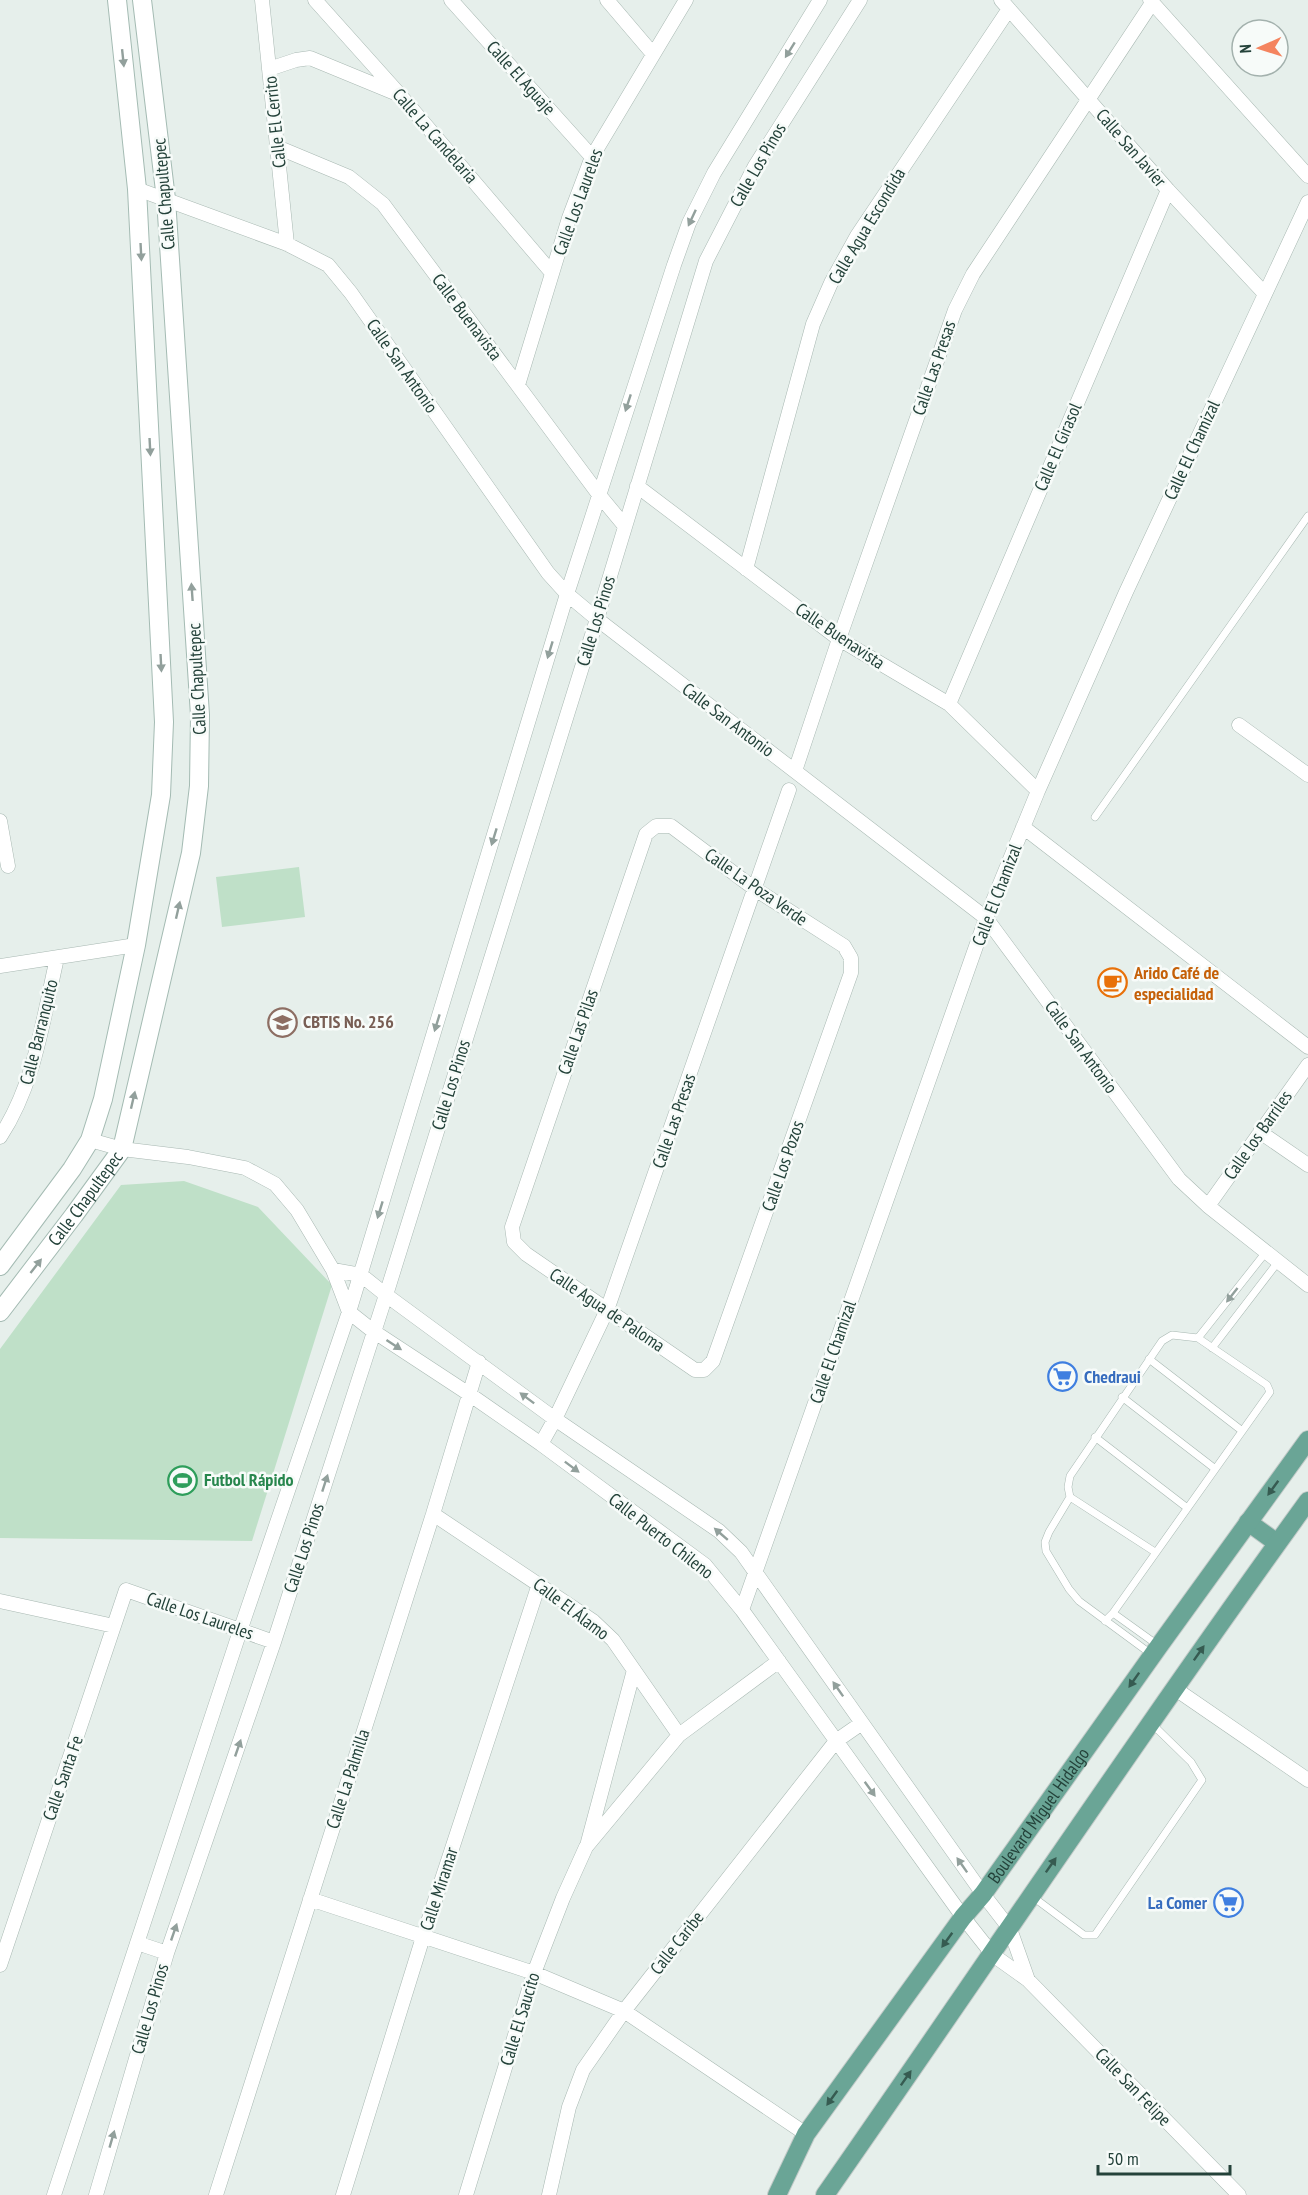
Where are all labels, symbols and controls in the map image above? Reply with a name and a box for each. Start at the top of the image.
north arrow [1230,18,1290,78]
street label: Calle El Aguaje [482,36,561,120]
one-way arrow [784,42,795,58]
text: N [1235,44,1255,54]
one-way arrow [119,49,128,68]
street label: Calle El Cerrito [258,75,291,169]
street label: Calle La Candelaria [388,83,483,188]
street label: Calle San Javier [1091,104,1172,192]
street label: Calle Los Pinos [724,119,791,211]
street label: Calle Chapultepec [147,137,180,251]
street label: Calle Los Laureles [548,146,607,258]
street label: Calle Agua Escondida [823,163,910,288]
one-way arrow [687,210,696,227]
one-way arrow [136,243,145,262]
street label: Calle Buenavista [427,269,508,365]
street label: Calle San Antonio [362,314,443,417]
street label: Calle Las Presas [907,318,960,418]
one-way arrow [623,394,633,412]
street label: Calle El Chamizal [1158,396,1225,503]
street label: Calle El Girasol [1029,399,1087,494]
one-way arrow [146,438,155,457]
street label: Calle Los Pinos [571,573,620,669]
one-way arrow [187,582,197,601]
street label: Calle Buenavista [791,597,889,674]
street label: Calle Chapultepec [182,622,211,735]
one-way arrow [545,641,554,659]
one-way arrow [157,653,166,672]
street label: Calle San Antonio [678,677,779,762]
one-way arrow [489,828,498,846]
street label: Calle El Chamizal [967,840,1027,949]
street label: Calle La Poza Verde [700,843,812,931]
one-way arrow [174,901,183,920]
place label: Arido Café de especialidad [1133,961,1220,1005]
cafe icon: Arido Café de especialidad [1097,967,1129,999]
street label: Calle Barranquito [14,977,63,1087]
street label: Calle Las Pilas [552,986,603,1078]
street label: Calle San Antonio [1040,996,1123,1098]
school or university icon: CBTIS No. 256 [266,1006,298,1038]
place label: CBTIS No. 256 [303,1010,394,1033]
one-way arrow [432,1014,441,1032]
street label: Calle Los Pinos [426,1037,475,1133]
street label: Calle Las Presas [647,1071,700,1171]
street label: Calle los Barriles [1218,1086,1297,1184]
one-way arrow [129,1091,139,1110]
street label: Calle Los Pozos [756,1117,809,1214]
street label: Calle Chapultepec [43,1146,128,1250]
one-way arrow [375,1201,384,1219]
one-way arrow [29,1258,41,1273]
street label: Calle Agua de Paloma [545,1263,669,1357]
one-way arrow [1226,1287,1239,1303]
street label: Calle El Chamizal [804,1297,861,1406]
one-way arrow [386,1339,402,1350]
supermarket icon: Chedraui [1047,1361,1079,1393]
place label: Chedraui [1084,1365,1141,1388]
one-way arrow [519,1392,534,1404]
one-way arrow [565,1461,580,1473]
sports icon: Futbol Rápido [167,1464,199,1496]
place label: Futbol Rápido [204,1468,293,1491]
one-way arrow [321,1474,330,1492]
one-way arrow [1268,1480,1280,1495]
street label: Calle Puerto Chileno [604,1487,719,1584]
street label: Calle Los Pinos [278,1500,329,1596]
one-way arrow [713,1527,729,1540]
street label: Calle El Álamo [529,1572,614,1645]
street label: Calle Los Laureles [144,1587,257,1645]
one-way arrow [1193,1646,1205,1662]
one-way arrow [1129,1672,1141,1687]
one-way arrow [832,1681,844,1697]
street label: Calle La Palmilla [321,1726,374,1832]
street label: Calle Santa Fe [37,1732,88,1823]
one-way arrow [233,1739,243,1757]
street label: Boulevard Miguel Hidalgo [982,1743,1094,1888]
one-way arrow [864,1780,876,1796]
street label: Calle Miramar [414,1844,463,1933]
one-way arrow [1045,1857,1057,1873]
one-way arrow [956,1858,968,1874]
supermarket icon: La Comer [1212,1887,1244,1919]
place label: La Comer [1148,1891,1208,1914]
street label: Calle Caribe [645,1906,708,1979]
one-way arrow [170,1923,179,1941]
one-way arrow [941,1931,953,1947]
street label: Calle Los Pinos [126,1961,173,2057]
street label: Calle El Saucito [494,1969,545,2068]
street label: Calle San Felipe [1090,2043,1176,2131]
one-way arrow [900,2071,912,2087]
one-way arrow [826,2089,838,2105]
one-way arrow [108,2130,117,2148]
scale bar [1098,2138,1230,2176]
text: 50 m [1107,2147,1139,2170]

